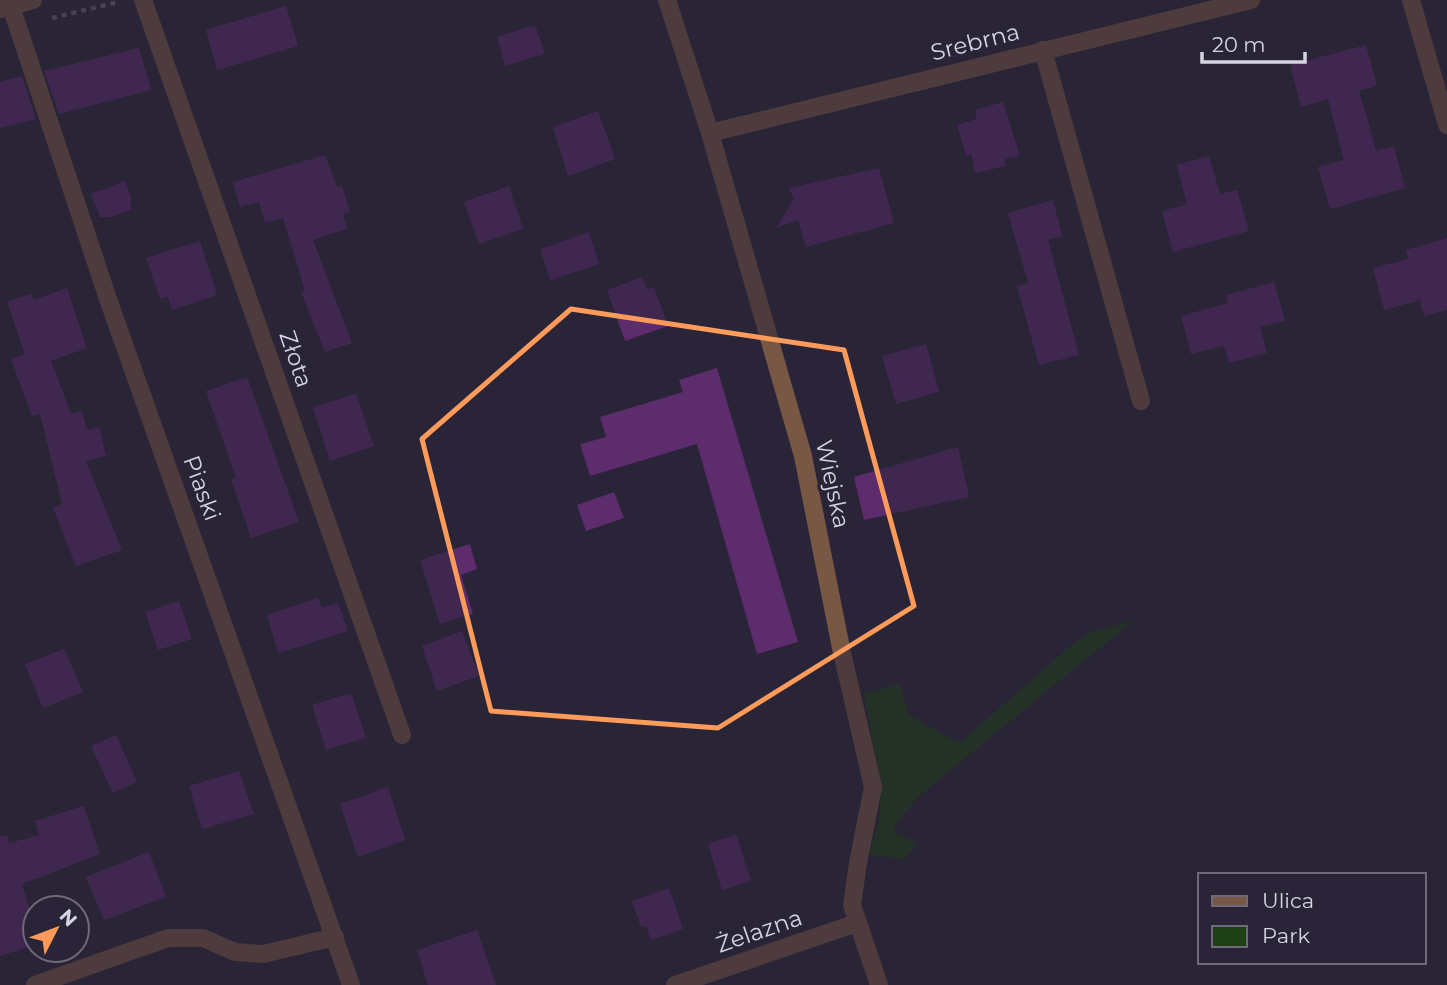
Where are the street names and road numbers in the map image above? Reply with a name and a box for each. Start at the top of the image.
street label: Srebrna [928,17,1022,67]
street label: Złota [273,327,319,391]
street label: Wiejska [810,437,856,531]
street label: Piaski [177,452,227,524]
street label: Żelazna [712,903,806,959]

